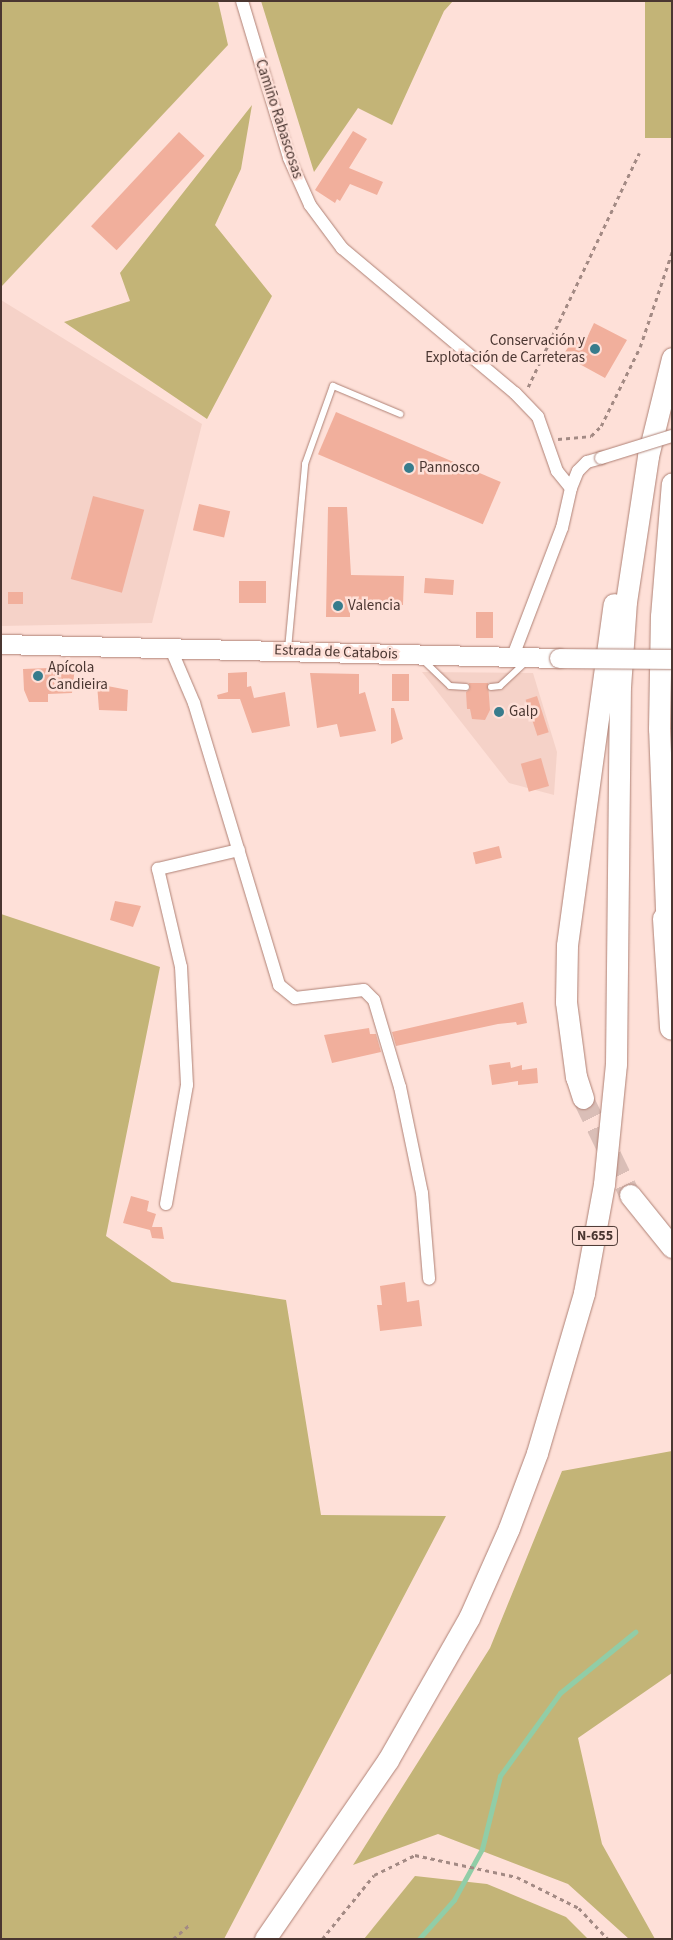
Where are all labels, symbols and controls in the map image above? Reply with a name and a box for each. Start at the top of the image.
street label: Camiño Rabascosas [251,57,307,181]
place label: Conservación y Explotación de Carreteras [425,331,585,366]
marker: Conservación y Explotación de Carreteras [589,343,601,355]
place label: Pannosco [419,459,480,477]
marker: Pannosco [403,462,415,474]
place label: Valencia [348,597,401,615]
marker: Valencia [332,600,344,612]
street label: Estrada de Catabois [274,641,398,663]
place label: Apícola Candieira [48,658,108,693]
marker: Apícola Candieira [32,670,44,682]
place label: Galp [509,703,538,721]
marker: Galp [493,706,505,718]
road number: N-655 [571,1224,619,1248]

